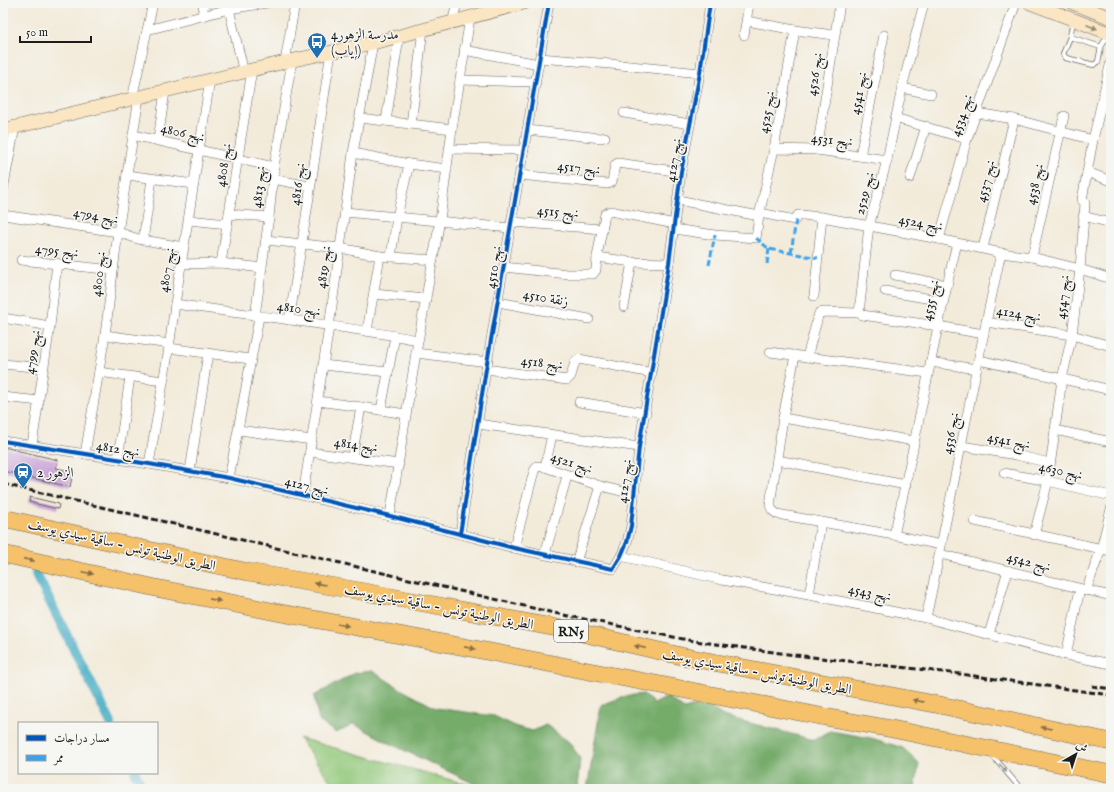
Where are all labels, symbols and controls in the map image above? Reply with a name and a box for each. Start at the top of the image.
scale bar [20,18,91,44]
one-way arrow [1087,24,1099,30]
text: 50 m [26,25,48,40]
place label: مدرسة الزهور4 (إياب) [331,26,399,60]
bus stop icon: مدرسة الزهور4 (إياب) [306,31,328,59]
street label: نهج 4526 [803,51,830,98]
street label: نهج 4541 [846,70,875,117]
street label: نهج 4525 [754,89,783,135]
street label: نهج 4534 [946,92,980,140]
street label: نهج 4806 [158,119,207,150]
street label: نهج 4531 [810,129,854,154]
street label: نهج 4127 [662,137,689,184]
street label: نهج 4808 [212,142,239,189]
street label: نهج 4517 [556,157,601,182]
street label: نهج 4537 [972,158,1003,205]
street label: نهج 4816 [286,162,313,207]
street label: نهج 4538 [1021,162,1051,207]
street label: نهج 4813 [248,165,273,209]
street label: نهج 2529 [851,170,882,217]
street label: نهج 4515 [536,201,579,226]
street label: نهج 4794 [71,203,120,232]
street label: نهج 4524 [897,210,944,239]
street label: نهج 4795 [34,240,80,265]
street label: نهج 4510 [482,244,509,290]
street label: نهج 4819 [312,245,339,290]
street label: نهج 4807 [155,246,182,294]
street label: نهج 4800 [87,250,114,298]
street label: نهج 4547 [1052,274,1077,320]
street label: نهج 4535 [918,278,947,323]
street label: زنقة 4510 [522,285,570,311]
street label: نهج 4810 [275,297,322,324]
street label: نهج 4124 [995,302,1042,329]
street label: نهج 4799 [21,329,48,376]
street label: نهج 4518 [520,351,564,377]
street label: نهج 4536 [938,411,967,456]
street label: نهج 4541 [985,428,1032,457]
street label: نهج 4814 [332,433,379,460]
street label: نهج 4812 [94,437,141,464]
street label: نهج 4521 [548,448,595,481]
street label: نهج 4127 [613,458,640,505]
street label: نهج 4630 [1037,458,1084,487]
station icon: الزهور 2 [12,461,34,489]
place label: الزهور 2 [37,464,74,482]
street label: نهج 4127 [282,472,330,503]
street label: الطريق الوطنية تونس - ساقية سيدي يوسف [26,515,217,577]
street label: نهج 4542 [1004,548,1053,579]
one-way arrow [23,557,35,563]
one-way arrow [82,570,94,576]
street label: الطريق الوطنية تونس - ساقية سيدي يوسف [342,580,535,636]
street label: نهج 4543 [846,580,893,609]
one-way arrow [314,581,326,587]
one-way arrow [209,597,221,603]
road number: RN5 [554,620,588,642]
one-way arrow [336,622,349,628]
one-way arrow [633,643,646,649]
one-way arrow [464,645,477,651]
street label: الطريق الوطنية تونس - ساقية سيدي يوسف [660,645,853,701]
one-way arrow [912,698,924,704]
legend [18,722,158,774]
one-way arrow [1039,724,1052,730]
text: مسار دراجات [54,731,110,746]
north arrow [1056,734,1096,774]
text: ش [1073,738,1090,756]
text: ممر [52,751,64,766]
one-way arrow [999,763,1008,774]

